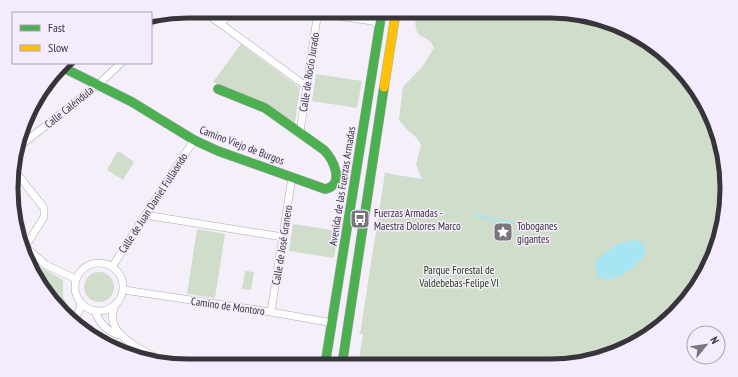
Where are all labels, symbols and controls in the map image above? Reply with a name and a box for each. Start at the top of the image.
legend [12,12,152,64]
text: Fast [48,20,66,35]
street label: Calle de Rocío Jurado [296,31,322,113]
text: Slow [48,40,69,55]
street label: Calle Caléndula [42,83,96,131]
street label: Camino Viejo de Burgos [198,122,287,168]
street label: Avenida de las Fuerzas Armadas [326,125,358,247]
street label: Calle de Juan Daniel Fullaondo [115,150,191,256]
street label: Calle de José Granero [269,204,295,286]
place label: Fuerzas Armadas - Maestra Dolores Marco [374,206,461,233]
bus stop icon: Fuerzas Armadas - Maestra Dolores Marco [349,208,371,230]
place label: Toboganes gigantes [517,219,558,246]
place icon: Toboganes gigantes [492,221,514,243]
park label: Parque Forestal de Valdebebas-Felipe VI [418,263,499,290]
street label: Camino de Montoro [190,294,266,318]
north arrow [686,325,726,365]
text: N [707,334,722,346]

